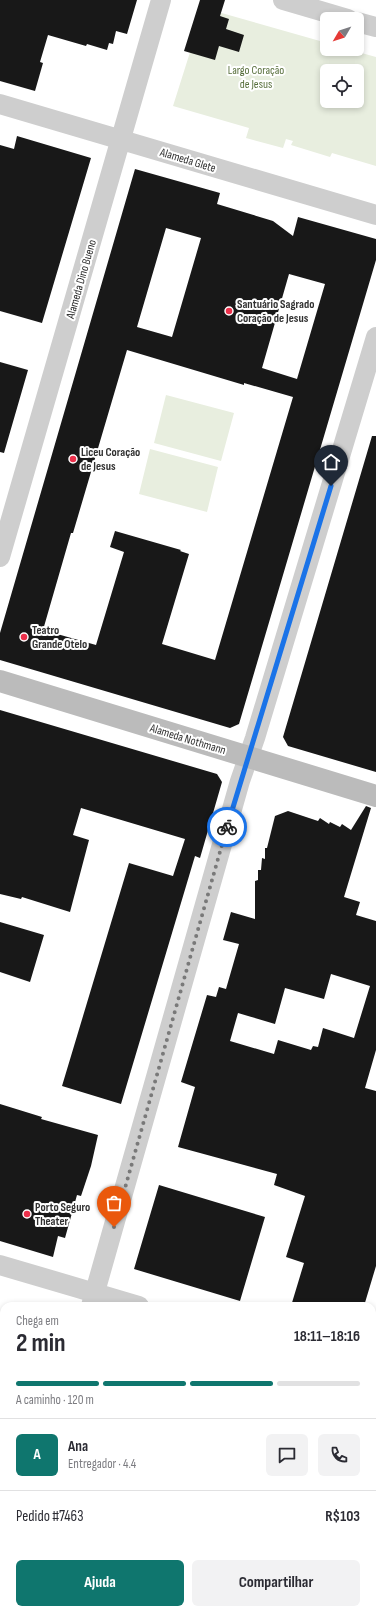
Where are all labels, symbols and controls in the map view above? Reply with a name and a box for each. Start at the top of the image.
north arrow [320,12,364,56]
map controls [320,12,364,108]
park label: Largo Coração de Jesus [228,63,284,92]
button: locate [320,64,364,108]
street label: Alameda Glete [157,145,218,176]
street label: Alameda Dino Bueno [63,238,100,321]
place label: Santuário Sagrado Coração de Jesus [237,297,314,326]
marker: Santuário Sagrado Coração de Jesus [224,306,234,316]
place label: Liceu Coração de Jesus [81,445,140,474]
pin [314,445,348,486]
icon: home [320,451,342,473]
marker: Liceu Coração de Jesus [68,454,78,464]
place label: Teatro Grande Otelo [32,623,87,652]
marker: Teatro Grande Otelo [19,632,29,642]
street label: Alameda Nothmann [147,721,228,758]
courier [207,807,247,847]
icon: bike [216,816,238,838]
pin [97,1186,131,1227]
icon: bag [103,1192,125,1214]
place label: Porto Seguro Theater [35,1200,90,1229]
marker: Porto Seguro Theater [22,1209,32,1219]
text: Chega em [16,1313,59,1329]
text: 18:11–18:16 [294,1327,360,1346]
text: 2 min [16,1328,66,1359]
text: A caminho · 120 m [16,1392,94,1408]
button: chat [266,1434,308,1476]
button: phone [318,1434,360,1476]
text: Ana [68,1437,88,1456]
text: A [33,1445,41,1464]
text: Entregador · 4.4 [68,1456,136,1472]
text: Pedido #7463 [16,1507,83,1526]
text: R$103 [325,1507,360,1526]
button: Ajuda [16,1560,184,1606]
button: Compartilhar [192,1560,360,1606]

